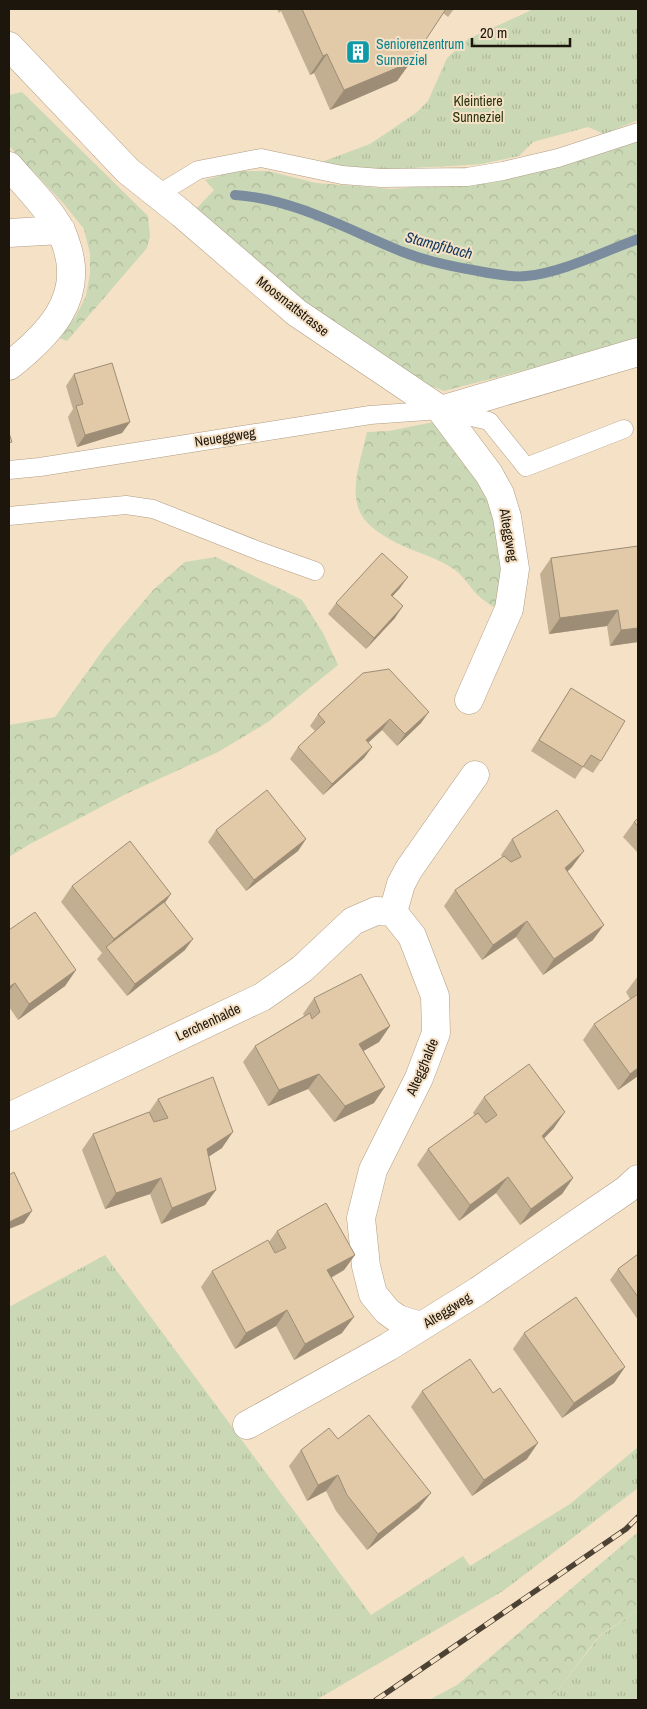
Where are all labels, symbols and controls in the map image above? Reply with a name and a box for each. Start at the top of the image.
scale bar [472,15,570,47]
text: 20 m [480,22,507,43]
place label: Seniorenzentrum Sunneziel [376,35,464,69]
building icon: Seniorenzentrum Sunneziel [345,39,371,65]
park label: Kleintiere Sunneziel [452,92,504,126]
water label: Stampfibach [403,226,475,264]
street label: Moosmattstrasse [253,272,333,340]
street label: Neueggweg [193,423,257,451]
street label: Alteggweg [495,506,523,564]
street label: Lerchenhalde [173,999,243,1045]
street label: Altegghalde [401,1036,442,1099]
street label: Alteggweg [419,1288,475,1332]

